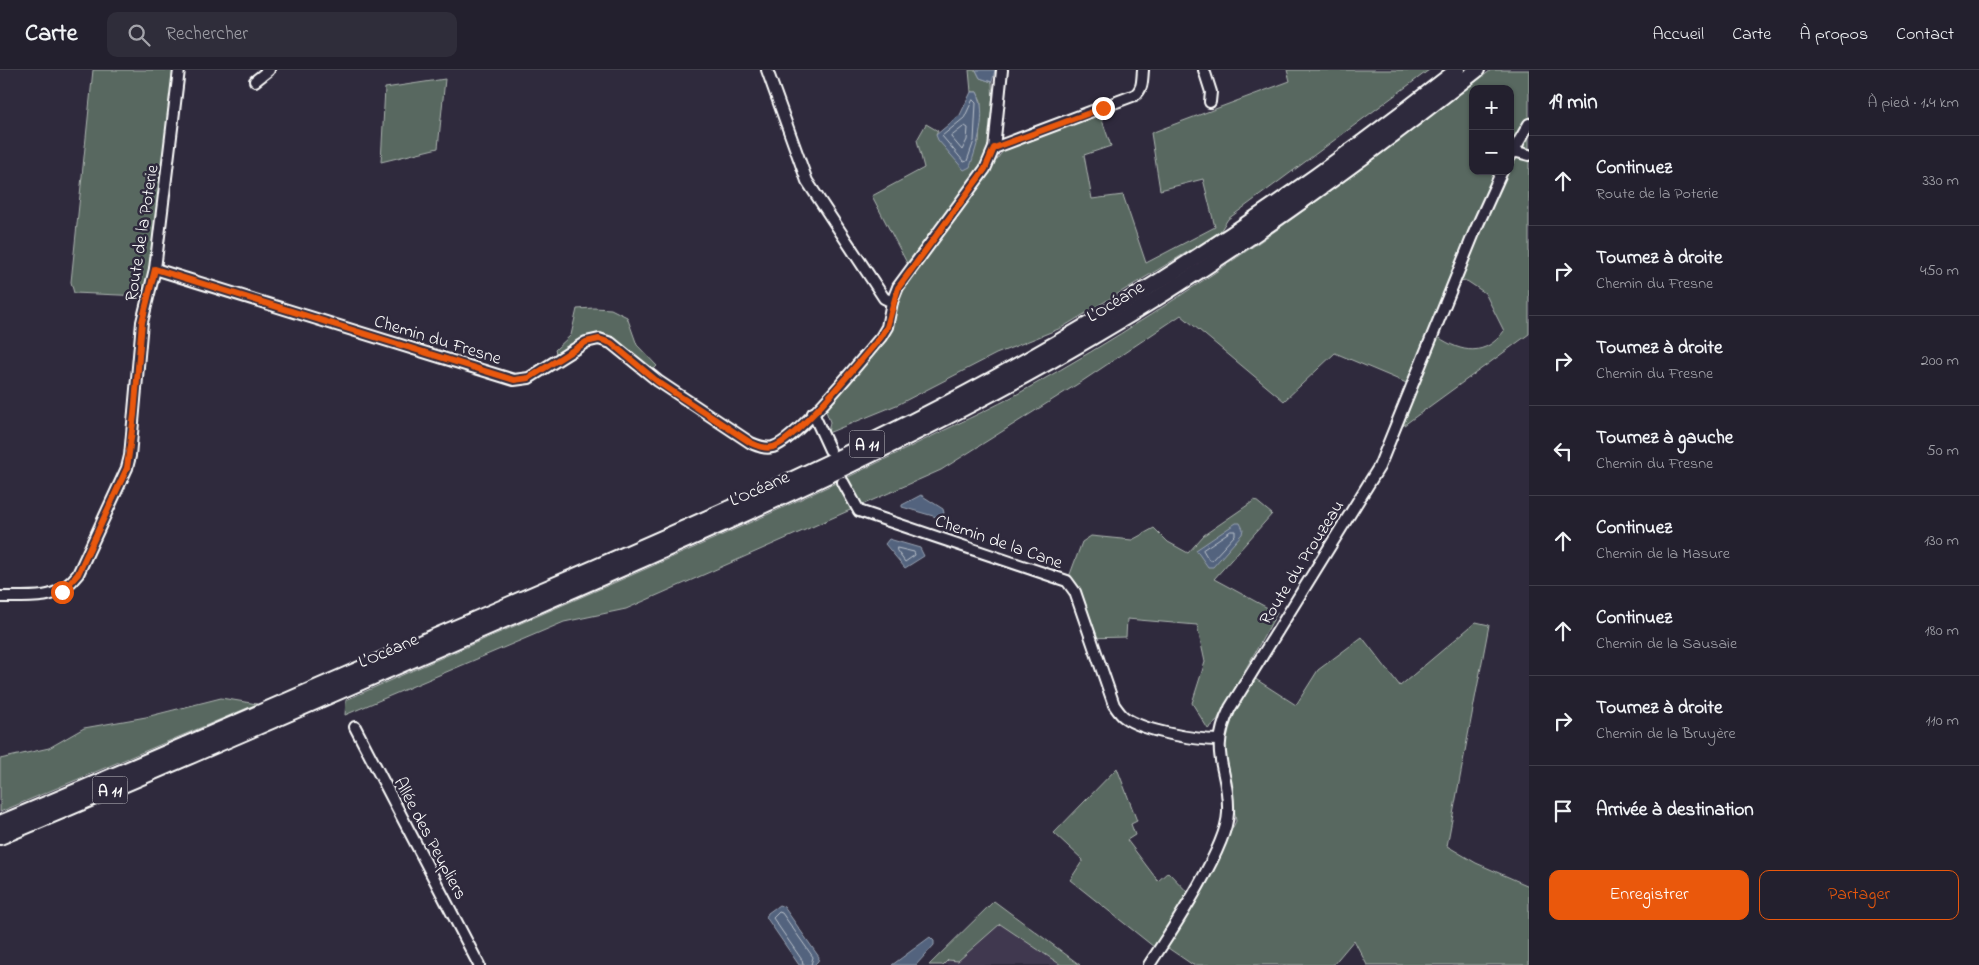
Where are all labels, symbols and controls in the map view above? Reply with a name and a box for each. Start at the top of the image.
search box [107,12,457,57]
text: Carte [25,17,77,52]
icon: search [125,21,153,49]
text: Rechercher [165,21,248,48]
text: Accueil [1652,22,1704,48]
text: Carte [1732,22,1771,48]
text: À propos [1799,22,1868,48]
text: Contact [1896,22,1954,48]
map controls [1469,85,1514,175]
button: + [1469,85,1514,130]
text: 19 min [1549,88,1598,118]
text: À pied · 1.4 km [1868,91,1959,115]
route end [1092,97,1115,120]
button: − [1469,130,1514,175]
text: Continuez [1596,155,1672,182]
street label: Route de la Poterie [119,162,167,303]
icon: ahead [1549,167,1577,195]
text: 330 m [1922,169,1959,193]
text: Route de la Poterie [1596,182,1718,206]
text: Tournez à droite [1596,245,1722,272]
icon: right [1549,257,1577,285]
text: 450 m [1920,259,1959,283]
text: Chemin du Fresne [1596,272,1713,296]
street label: L’Océane [1082,275,1151,330]
street label: Chemin du Fresne [371,309,505,373]
text: Tournez à droite [1596,335,1722,362]
icon: right [1549,347,1577,375]
text: 200 m [1921,349,1959,373]
text: Chemin du Fresne [1596,362,1713,386]
text: Tournez à gauche [1596,425,1733,452]
road number: A 11 [850,430,884,458]
icon: left [1549,437,1577,465]
text: 50 m [1927,439,1959,463]
text: Chemin du Fresne [1596,452,1713,476]
street label: L’Océane [726,465,795,515]
street label: Route du Prouzeau [1254,495,1352,631]
street label: Chemin de la Cane [931,509,1067,577]
text: Continuez [1596,515,1672,542]
icon: ahead [1549,527,1577,555]
text: 130 m [1924,529,1959,553]
text: Chemin de la Masure [1596,542,1730,566]
route start [51,581,74,604]
text: Continuez [1596,605,1672,632]
icon: ahead [1549,617,1577,645]
text: 180 m [1925,619,1959,643]
street label: L’Océane [355,627,424,676]
text: Chemin de la Sausaie [1596,632,1737,656]
text: Tournez à droite [1596,695,1722,722]
icon: right [1549,707,1577,735]
text: 110 m [1925,709,1959,733]
text: Chemin de la Bruyère [1596,722,1736,746]
street label: Allée des Peupliers [386,773,473,905]
road number: A 11 [92,776,128,804]
icon: arrive [1549,797,1577,825]
text: Arrivée à destination [1596,797,1754,824]
button: Enregistrer [1549,870,1749,920]
button: Partager [1759,870,1959,920]

